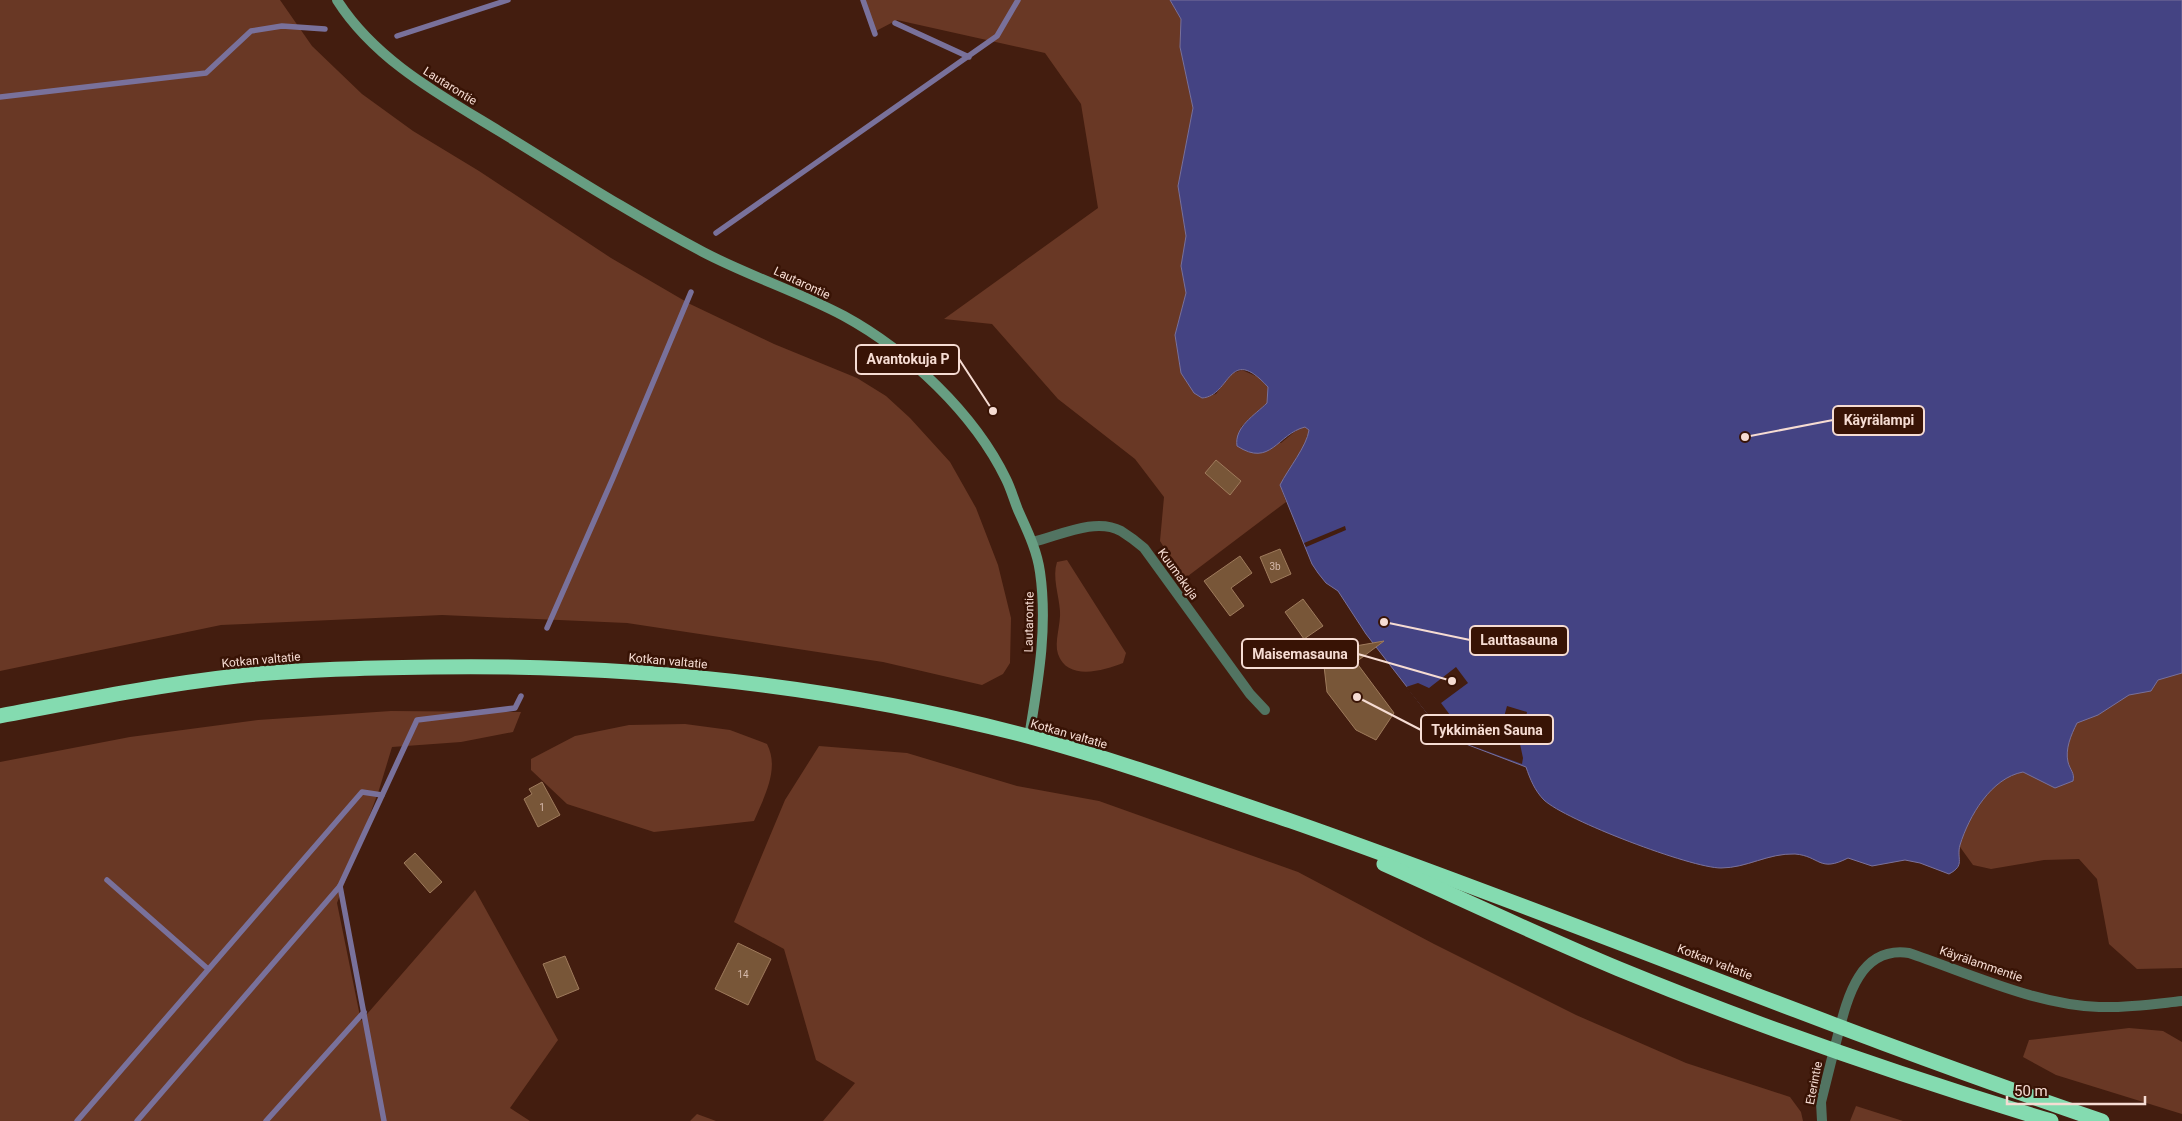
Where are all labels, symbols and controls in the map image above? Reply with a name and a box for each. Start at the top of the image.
street label: Lautarontie [421,64,479,108]
street label: Lautarontie [772,264,832,302]
callout: Avantokuja P [856,345,959,374]
text: Avantokuja P [867,351,949,367]
callout: Käyrälampi [1833,406,1924,435]
text: Käyrälampi [1844,412,1914,428]
street label: Kuumakuja [1155,546,1201,602]
house number: 3b [1269,561,1281,572]
street label: Lautarontie [1021,592,1037,652]
callout: Lauttasauna [1470,626,1568,655]
text: Lauttasauna [1480,632,1558,648]
callout: Maisemasauna [1242,639,1358,668]
text: Maisemasauna [1252,646,1348,662]
street label: Kotkan valtatie [221,650,301,670]
street label: Kotkan valtatie [628,651,708,671]
callout: Tykkimäen Sauna [1421,715,1553,744]
street label: Kotkan valtatie [1029,716,1109,752]
text: Tykkimäen Sauna [1431,722,1543,738]
house number: 1 [539,802,545,813]
street label: Kotkan valtatie [1676,941,1754,983]
street label: Käyrälammentie [1938,943,2024,985]
house number: 14 [737,969,749,980]
street label: Eterintie [1803,1060,1825,1106]
scale bar [2007,1074,2144,1106]
text: 50 m [2014,1082,2048,1100]

